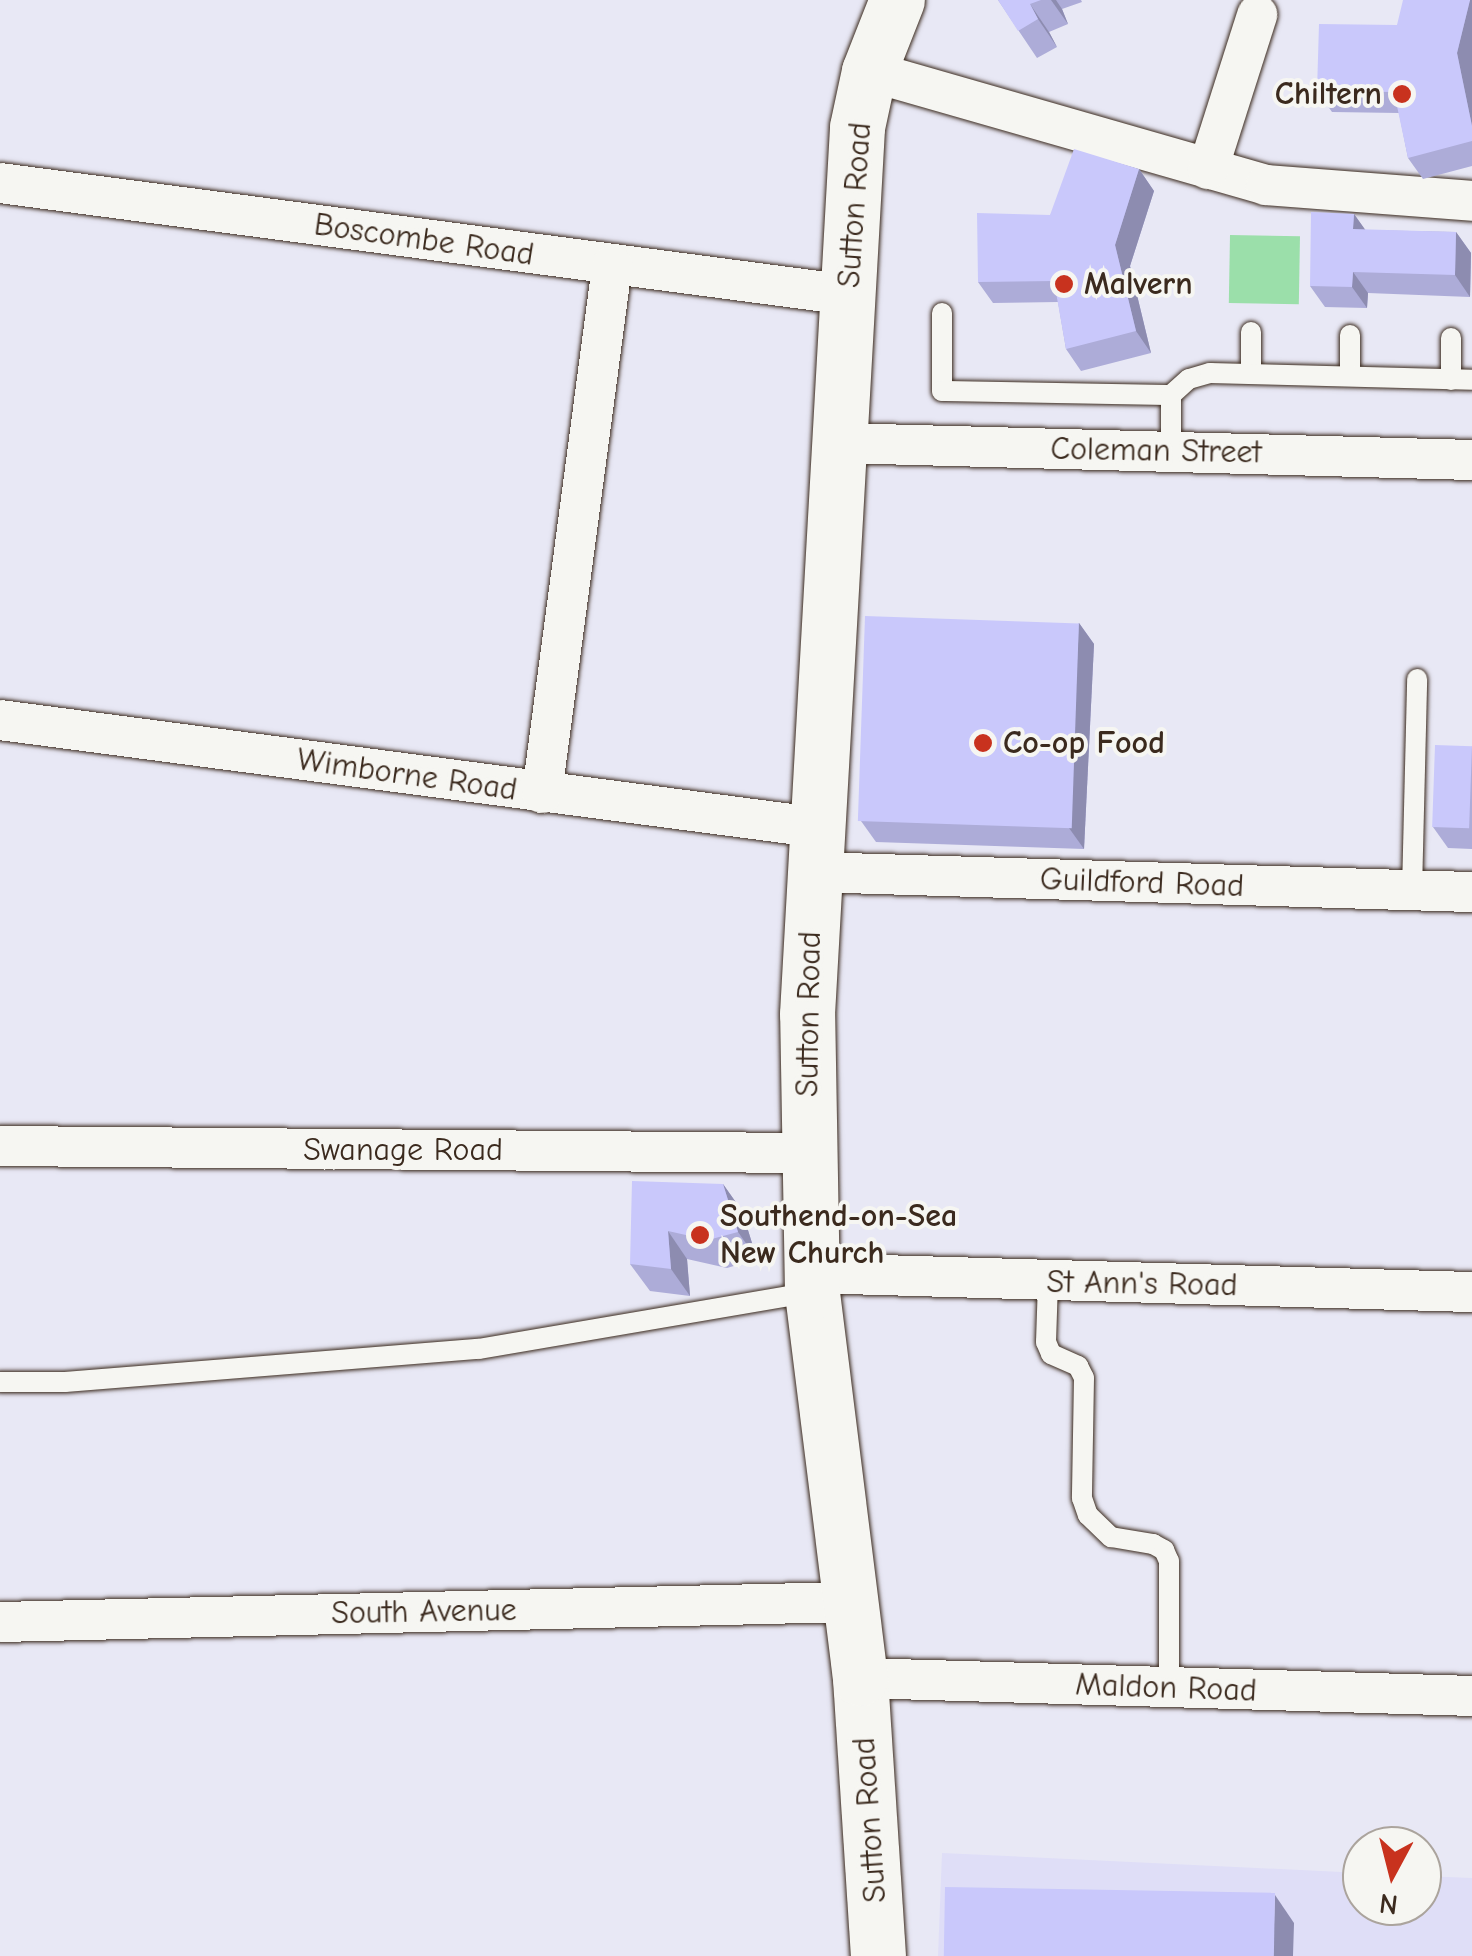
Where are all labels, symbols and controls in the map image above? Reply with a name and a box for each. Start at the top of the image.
place label: Chiltern [1275,75,1382,113]
marker: Chiltern [1391,83,1413,105]
street label: Sutton Road [830,121,880,289]
street label: Boscombe Road [312,206,536,274]
place label: Malvern [1084,265,1193,303]
marker: Malvern [1053,273,1075,295]
street label: Coleman Street [1050,430,1262,472]
place label: Co-op Food [1003,724,1165,762]
marker: Co-op Food [972,732,994,754]
street label: Wimborne Road [295,741,519,809]
street label: Guildford Road [1039,860,1245,906]
street label: Sutton Road [788,931,830,1097]
street label: Swanage Road [303,1131,503,1169]
place label: Southend-on-Sea New Church [720,1198,957,1273]
marker: Southend-on-Sea New Church [689,1224,711,1246]
street label: St Ann's Road [1046,1263,1238,1305]
street label: South Avenue [331,1591,517,1633]
street label: Maldon Road [1075,1666,1257,1710]
street label: Sutton Road [845,1736,895,1904]
north arrow [1342,1826,1442,1926]
text: N [1378,1887,1400,1921]

